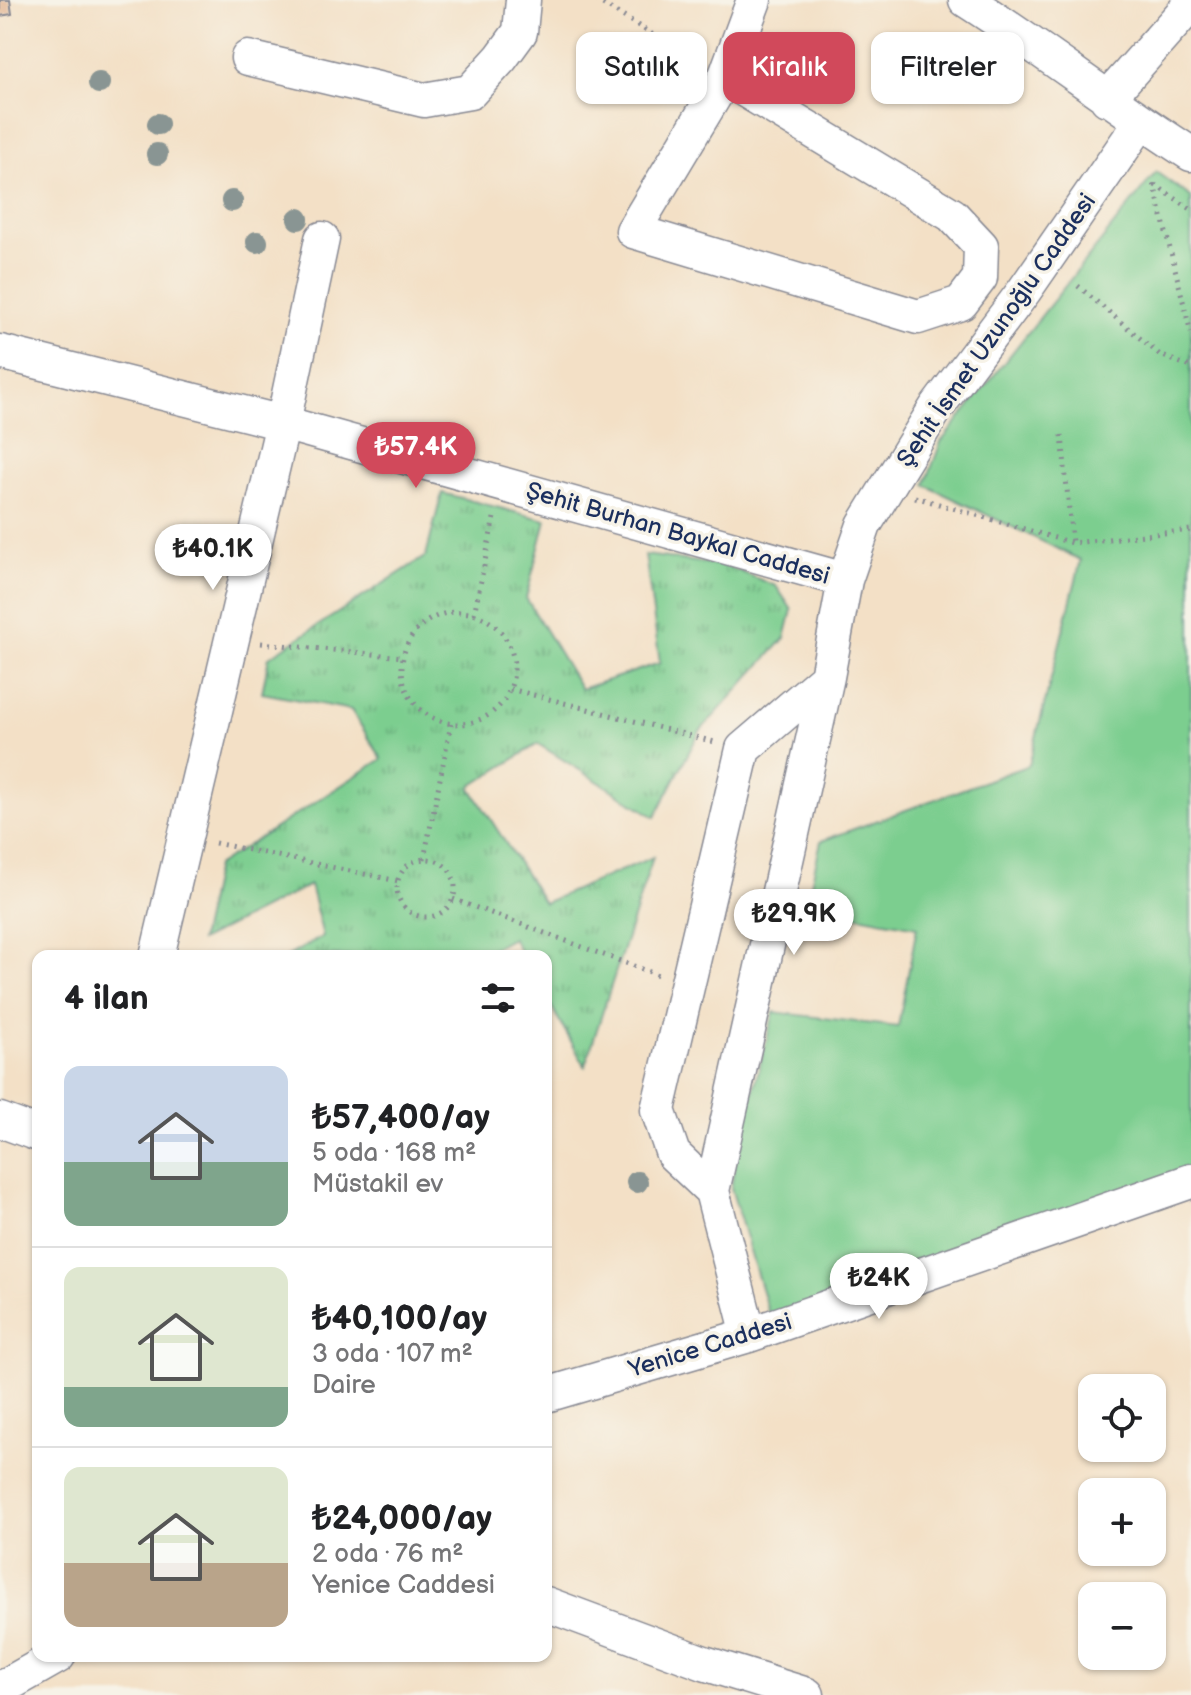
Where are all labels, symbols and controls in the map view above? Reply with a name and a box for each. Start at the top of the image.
chip: Satılık [576,32,707,104]
chip: Kiralık [723,32,855,104]
chip: Filtreler [871,32,1024,104]
street label: Şehit İsmet Uzunoğlu Caddesi [891,188,1102,472]
pin: ₺57.4K [351,422,481,490]
text: ₺57.4K [375,432,457,463]
street label: Şehit Burhan Baykal Caddesi [523,476,833,591]
pin: ₺40.1K [148,524,278,592]
text: ₺40.1K [173,534,253,565]
pin: ₺29.9K [729,889,859,957]
text: ₺29.9K [752,899,836,930]
icon: filters [476,976,520,1020]
text: 4 ilan [64,978,149,1019]
text: ₺57,400/ay [312,1097,490,1138]
icon: home [128,1098,224,1194]
text: 5 oda · 168 m² [312,1138,476,1169]
text: Müstakil ev [312,1169,443,1200]
pin: ₺24K [832,1253,926,1321]
text: ₺24K [848,1263,910,1294]
text: ₺40,100/ay [312,1298,487,1339]
icon: home [128,1299,224,1395]
street label: Yenice Caddesi [624,1307,795,1384]
text: 3 oda · 107 m² [312,1339,473,1370]
text: Daire [312,1370,376,1401]
map controls [1078,1374,1166,1670]
button: locate [1078,1374,1166,1462]
button: + [1078,1478,1166,1566]
text: ₺24,000/ay [312,1498,492,1539]
icon: home [128,1499,224,1595]
text: 2 oda · 76 m² [312,1539,463,1570]
text: Yenice Caddesi [312,1570,495,1601]
button: − [1078,1582,1166,1670]

